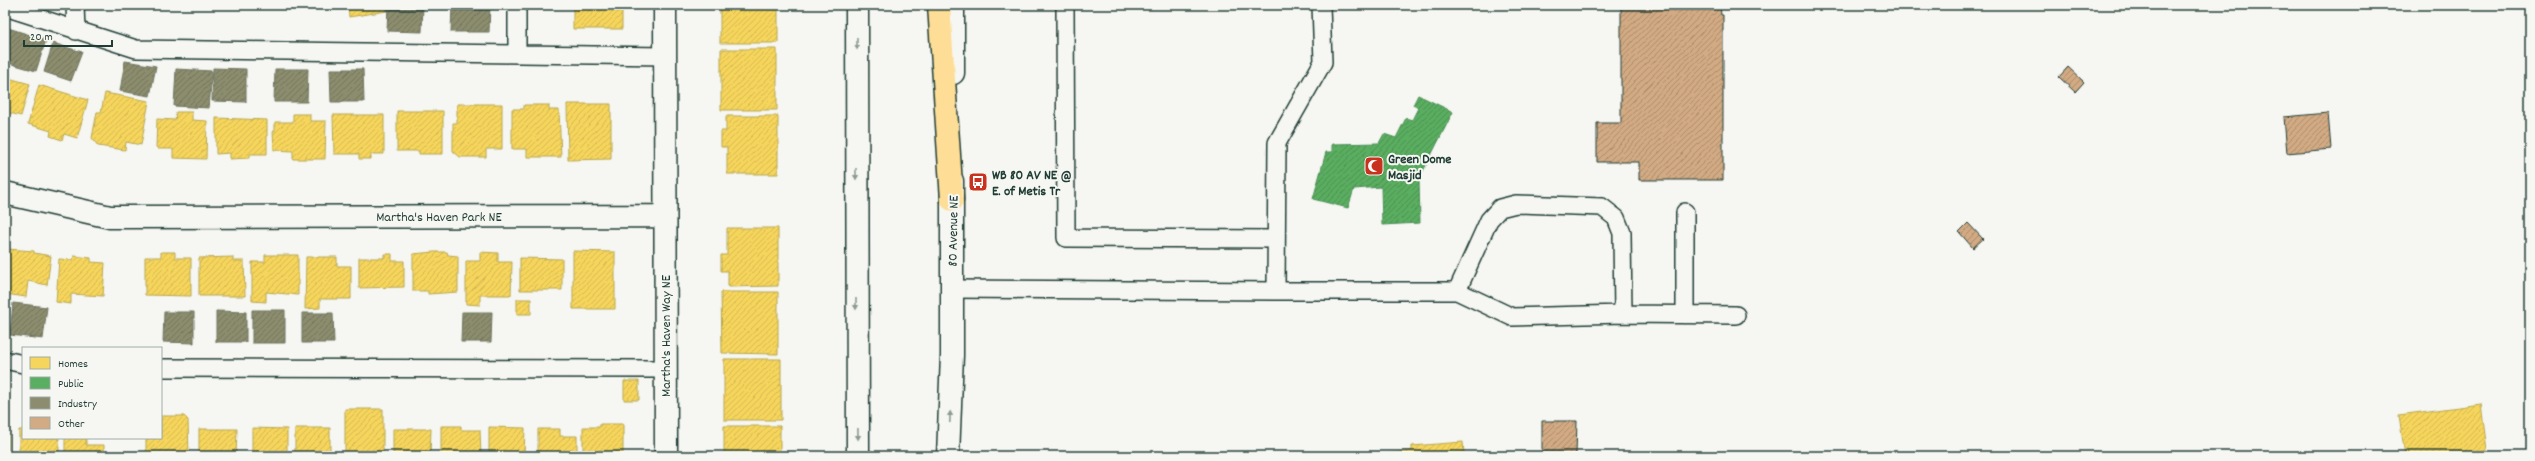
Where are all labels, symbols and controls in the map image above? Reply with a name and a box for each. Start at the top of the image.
scale bar [24,22,112,48]
text: 20 m [30,29,53,46]
one-way arrow [854,38,860,51]
place label: Green Dome Masjid [1388,150,1452,186]
mosque icon: Green Dome Masjid [1363,155,1385,177]
place label: WB 80 AV NE @ E. of Metis Tr [992,166,1072,202]
one-way arrow [853,168,859,181]
bus stop icon: WB 80 AV NE @ E. of Metis Tr [967,171,989,193]
street label: 80 Avenue NE [943,195,965,267]
street label: Martha's Haven Park NE [376,208,502,228]
street label: Martha's Haven Way NE [657,274,677,397]
one-way arrow [853,298,859,311]
legend [22,347,162,439]
text: Homes [58,356,88,373]
text: Public [58,376,84,393]
text: Industry [58,396,98,413]
one-way arrow [947,410,953,423]
text: Other [58,416,85,433]
one-way arrow [855,428,861,441]

